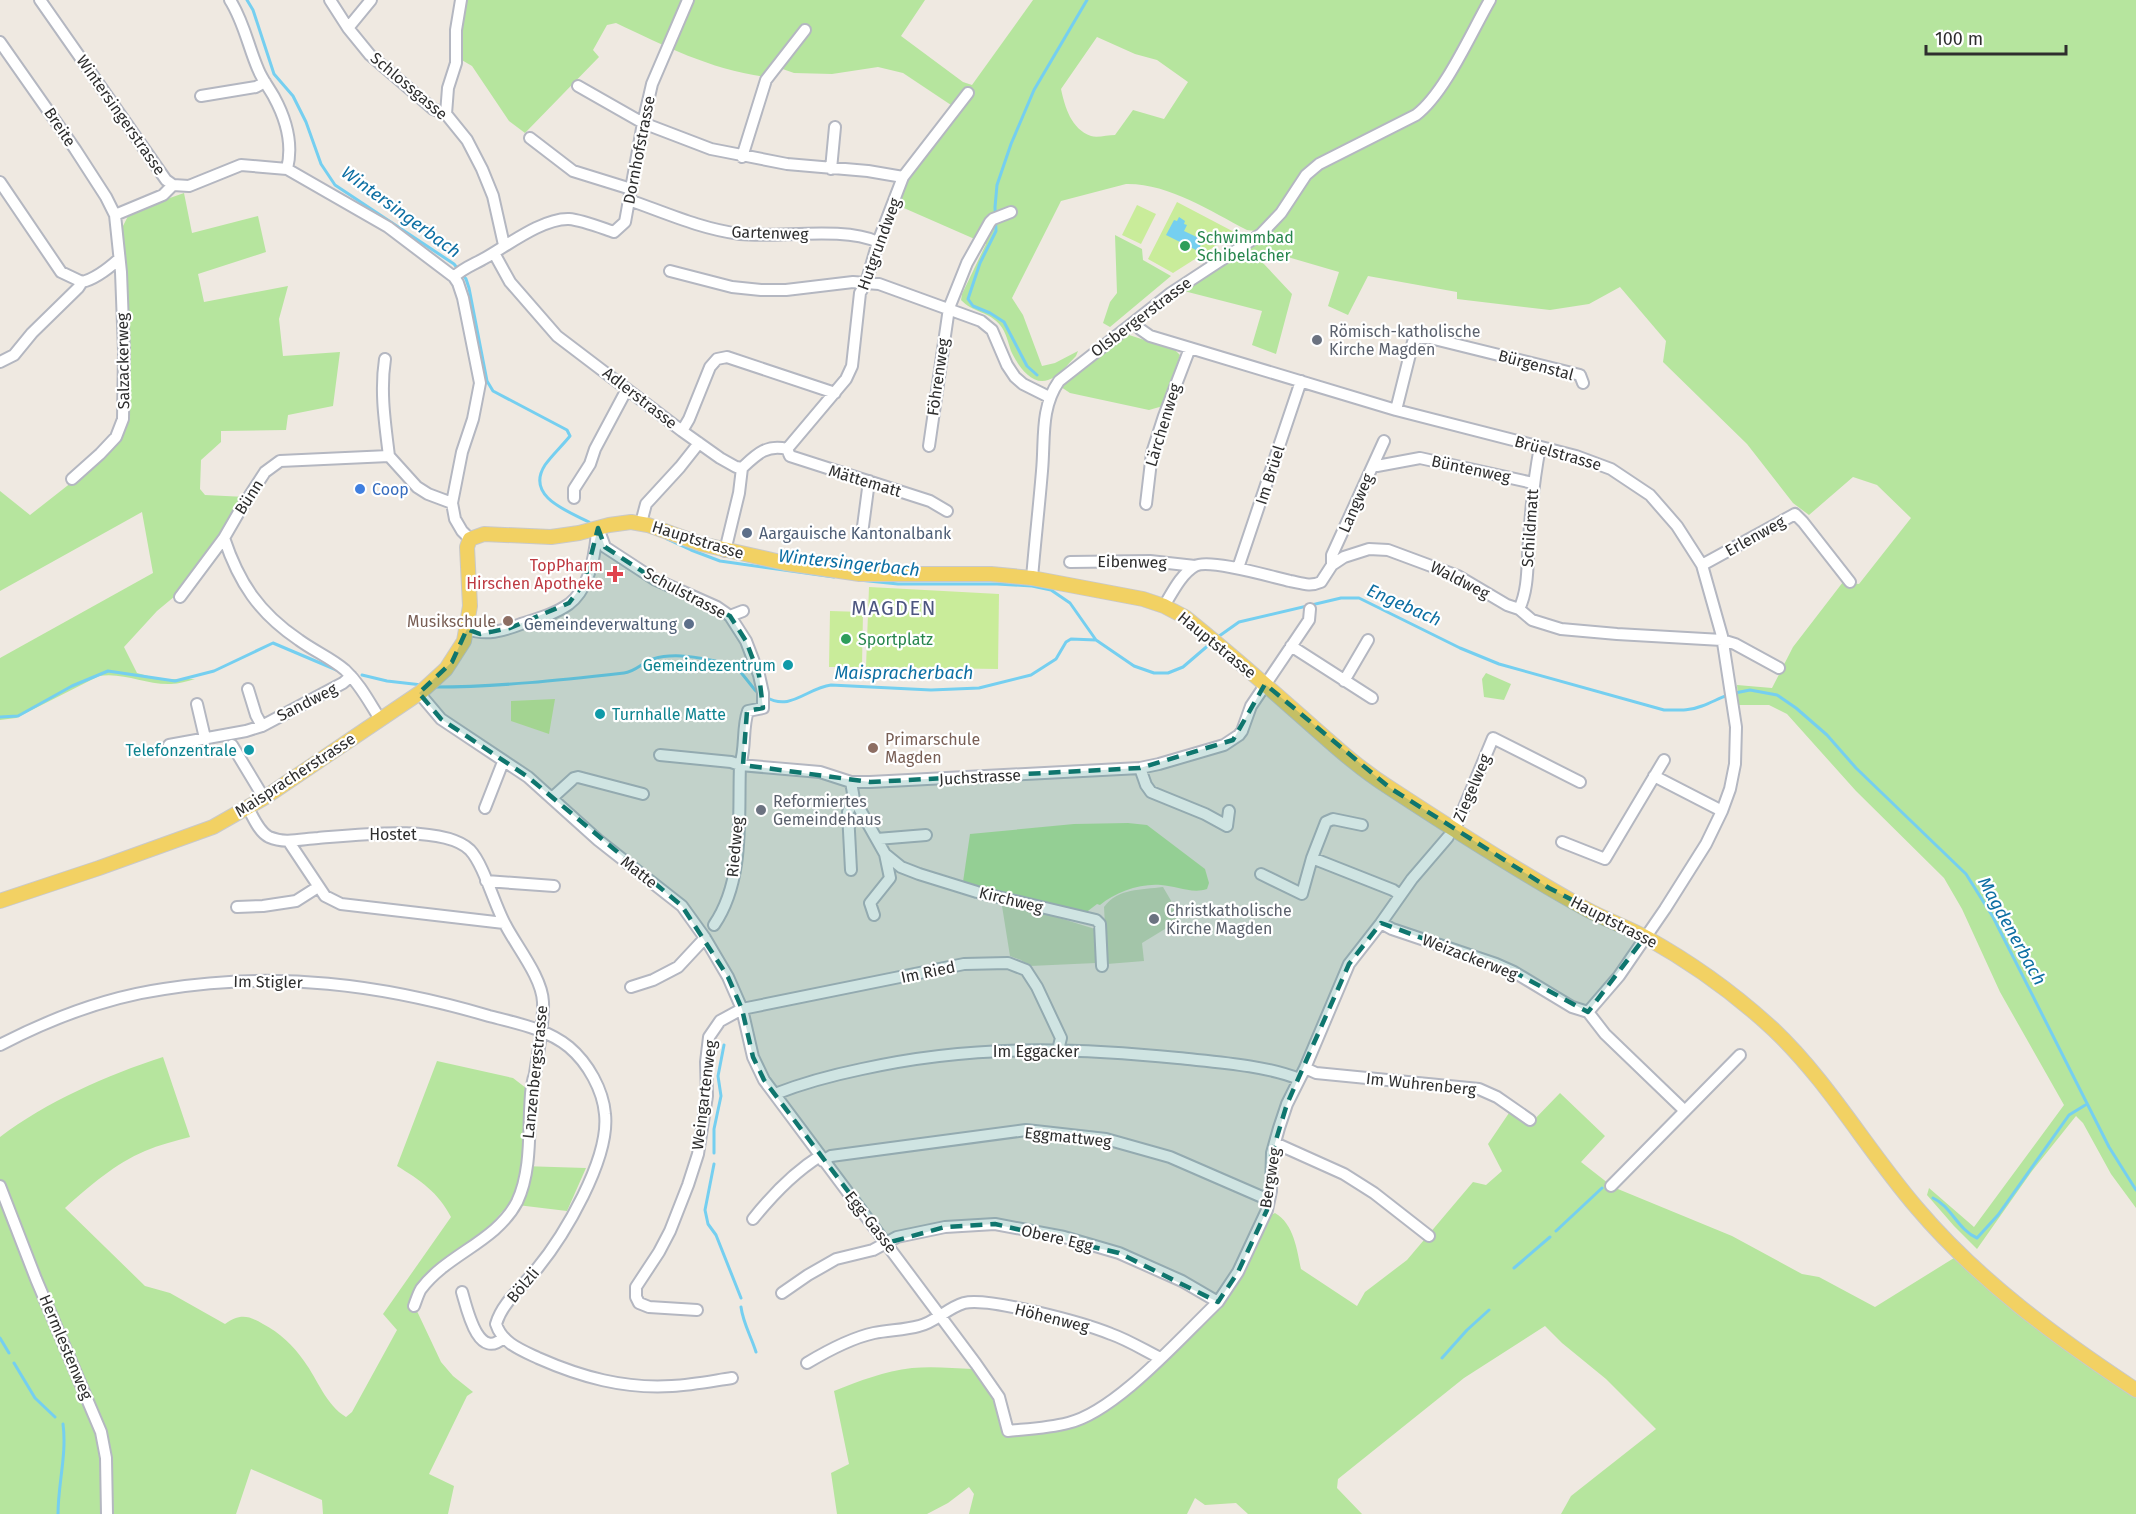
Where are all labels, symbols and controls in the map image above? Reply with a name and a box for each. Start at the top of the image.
scale bar [1926,18,2066,56]
text: 100 m [1935,28,1983,50]
street label: Schlossgasse [367,48,451,124]
street label: Wintersingerstrasse [72,51,170,179]
street label: Dornhofstrasse [619,94,659,206]
street label: Breite [40,104,80,150]
water label: Wintersingerbach [337,161,465,263]
street label: Hutgrundweg [853,195,905,293]
street label: Gartenweg [731,222,810,244]
place label: Schwimmbad Schibelacher [1197,228,1294,265]
marker: Schwimmbad Schibelacher [1178,239,1192,253]
street label: Olsbergerstrasse [1087,273,1195,361]
street label: Salzackerweg [113,312,133,410]
place label: Römisch-katholische Kirche Magden [1329,322,1481,359]
marker: Römisch-katholische Kirche Magden [1310,333,1324,347]
street label: Föhrenweg [923,336,953,417]
street label: Bürgenstal [1496,346,1576,384]
street label: Adlerstrasse [599,363,681,433]
street label: Lärchenweg [1141,381,1185,469]
street label: Brüelstrasse [1512,432,1604,474]
street label: Im Brüel [1251,443,1289,507]
street label: Büntenweg [1430,451,1513,487]
street label: Mättematt [826,461,904,501]
street label: Langweg [1335,470,1378,536]
street label: Bünn [231,476,267,518]
place label: Coop [372,480,409,499]
marker: Coop [353,482,367,496]
street label: Schildmatt [1518,488,1542,568]
street label: Erlenweg [1722,511,1789,560]
street label: Hauptstrasse [650,517,746,563]
place label: Aargauische Kantonalbank [759,524,952,543]
marker: Aargauische Kantonalbank [740,526,754,540]
water label: Wintersingerbach [777,545,921,581]
street label: Eibenweg [1097,552,1167,572]
place label: TopPharm Hirschen Apotheke [466,556,603,593]
street label: Waldweg [1427,557,1493,603]
street label: Schulstrasse [641,563,729,623]
marker: TopPharm Hirschen Apotheke [608,567,622,581]
water label: Engebach [1363,579,1445,631]
district label: MAGDEN [851,596,937,620]
street label: Hauptstrasse [1174,608,1260,682]
place label: Musikschule [407,612,496,631]
marker: Musikschule [501,614,515,628]
place label: Gemeindeverwaltung [524,615,678,634]
marker: Gemeindeverwaltung [682,617,696,631]
place label: Sportplatz [858,630,933,649]
marker: Sportplatz [839,632,853,646]
place label: Gemeindezentrum [643,656,776,675]
marker: Gemeindezentrum [781,658,795,672]
water label: Maispracherbach [834,662,974,684]
street label: Sandweg [274,679,341,725]
place label: Turnhalle Matte [612,705,726,724]
marker: Turnhalle Matte [593,707,607,721]
street label: Maispracherstrasse [231,729,359,821]
place label: Primarschule Magden [885,730,980,767]
place label: Telefonzentrale [125,741,237,760]
marker: Primarschule Magden [866,741,880,755]
marker: Telefonzentrale [242,743,256,757]
street label: Ziegelweg [1449,751,1495,825]
street label: Juchstrasse [938,765,1022,789]
place label: Reformiertes Gemeindehaus [773,792,881,829]
marker: Reformiertes Gemeindehaus [754,803,768,817]
street label: Riedweg [723,815,747,878]
street label: Hostet [369,825,417,844]
street label: Matte [617,852,661,892]
water label: Magdenerbach [1973,873,2051,989]
street label: Kirchweg [977,883,1046,917]
street label: Hauptstrasse [1567,892,1661,952]
place label: Christkatholische Kirche Magden [1166,901,1292,938]
marker: Christkatholische Kirche Magden [1147,912,1161,926]
street label: Weizackerweg [1420,930,1521,984]
street label: Im Ried [899,957,957,987]
street label: Im Stigler [233,972,304,992]
street label: Lanzenbergstrasse [519,1004,551,1140]
street label: Weingartenweg [688,1038,720,1151]
street label: Im Eggacker [993,1042,1080,1061]
street label: Im Wuhrenberg [1365,1069,1478,1099]
street label: Eggmattweg [1024,1123,1113,1151]
street label: Bergweg [1256,1146,1284,1210]
street label: Egg-Gasse [841,1187,901,1257]
street label: Obere Egg [1019,1221,1095,1256]
street label: Bölzli [503,1264,543,1306]
street label: Hermlestenweg [35,1292,97,1403]
street label: Höhenweg [1013,1300,1092,1337]

